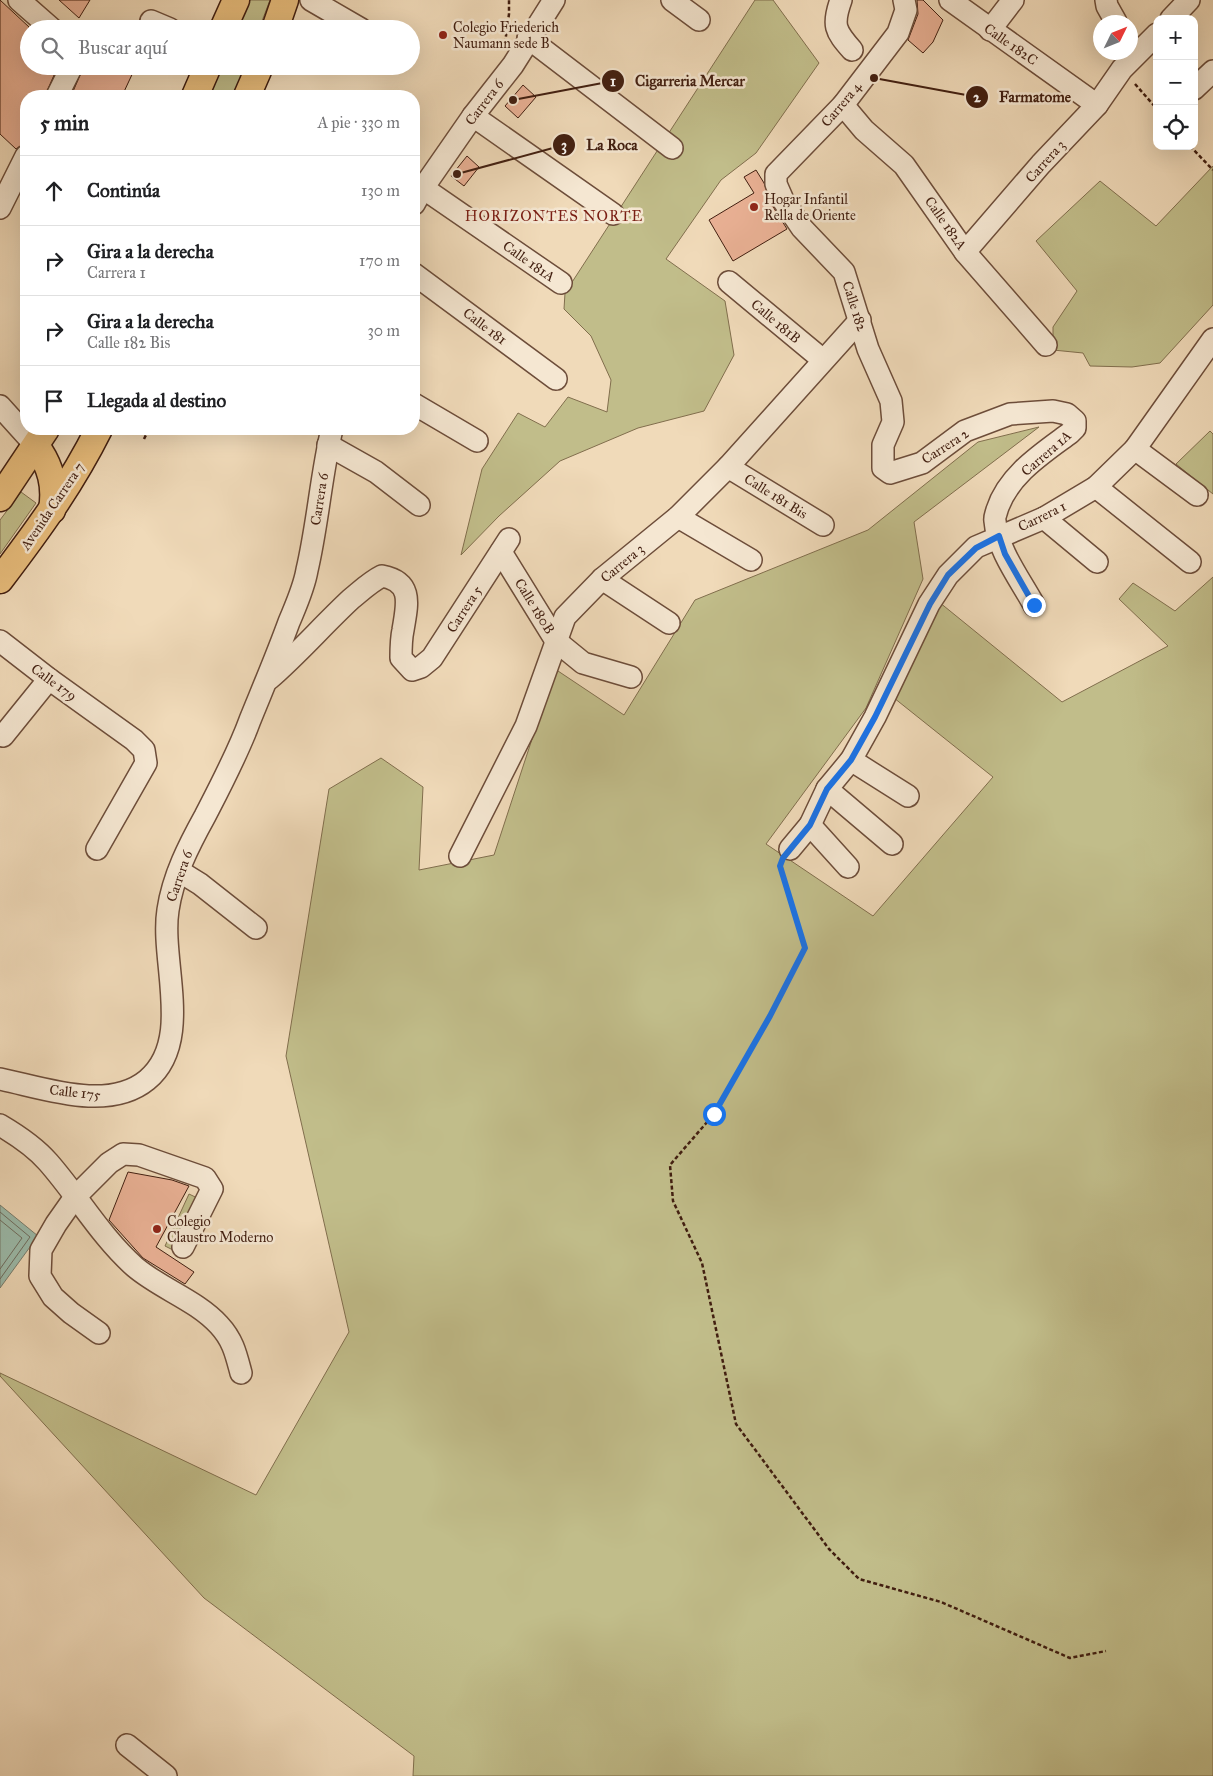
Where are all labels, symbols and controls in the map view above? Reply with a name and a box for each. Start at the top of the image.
north arrow [1093,15,1138,60]
map controls [1153,15,1198,150]
button: + [1153,15,1198,60]
place label: Colegio Friederich Naumann sede B [453,19,559,52]
search box [20,20,420,75]
street label: Calle 182C [981,20,1041,69]
marker: Colegio Friederich Naumann sede B [437,29,449,41]
icon: search [38,34,66,62]
text: Buscar aquí [78,36,167,59]
button: − [1153,60,1198,105]
callout: Cigarreria Mercar [600,66,755,96]
text: 1 [610,72,616,90]
text: Cigarreria Mercar [635,72,745,91]
street label: Carrera 6 [462,75,508,129]
street label: Carrera 4 [818,77,866,130]
callout: Farmatome [964,82,1081,112]
text: 2 [973,88,981,106]
text: Farmatome [999,88,1072,106]
button: locate [1153,105,1198,150]
text: 5 min [40,110,89,136]
text: A pie · 330 m [317,113,400,132]
callout: La Roca [551,130,647,160]
text: 3 [561,136,567,155]
text: La Roca [586,136,638,154]
street label: Carrera 3 [1022,137,1069,186]
icon: ahead [40,177,68,205]
text: Continúa [87,179,160,202]
text: 130 m [361,181,400,200]
place label: Hogar Infantil Rella de Oriente [764,191,856,224]
street label: Calle 182A [921,193,970,254]
marker: Hogar Infantil Rella de Oriente [748,201,760,213]
district label: HORIZONTES NORTE [465,207,643,225]
street label: Calle 181A [499,237,559,286]
text: Gira a la derecha [87,240,214,263]
icon: right [40,247,68,275]
text: 170 m [359,251,400,270]
text: Carrera 1 [87,263,146,282]
street label: Calle 182 [838,279,871,333]
street label: Calle 181B [747,296,804,347]
street label: Calle 181 [459,304,510,349]
text: Gira a la derecha [87,310,214,333]
icon: right [40,317,68,345]
text: 30 m [367,321,400,340]
text: Calle 182 Bis [87,333,170,352]
icon: arrive [40,387,68,415]
text: Llegada al destino [87,389,226,412]
street label: Carrera 2 [919,425,972,468]
street label: Carrera 1A [1018,427,1075,480]
street label: Avenida Carrera 7 [16,459,88,554]
street label: Calle 181 Bis [741,470,811,523]
street label: Carrera 6 [307,471,332,527]
street label: Carrera 1 [1015,497,1069,535]
street label: Carrera 3 [597,540,647,586]
street label: Calle 180B [511,575,558,637]
street label: Carrera 5 [443,582,486,636]
route end [1023,594,1046,617]
street label: Calle 179 [28,660,80,705]
street label: Carrera 6 [163,848,196,904]
street label: Calle 175 [49,1081,102,1104]
route start [703,1103,726,1126]
place label: Colegio Claustro Moderno [167,1213,273,1246]
marker: Colegio Claustro Moderno [151,1223,163,1235]

